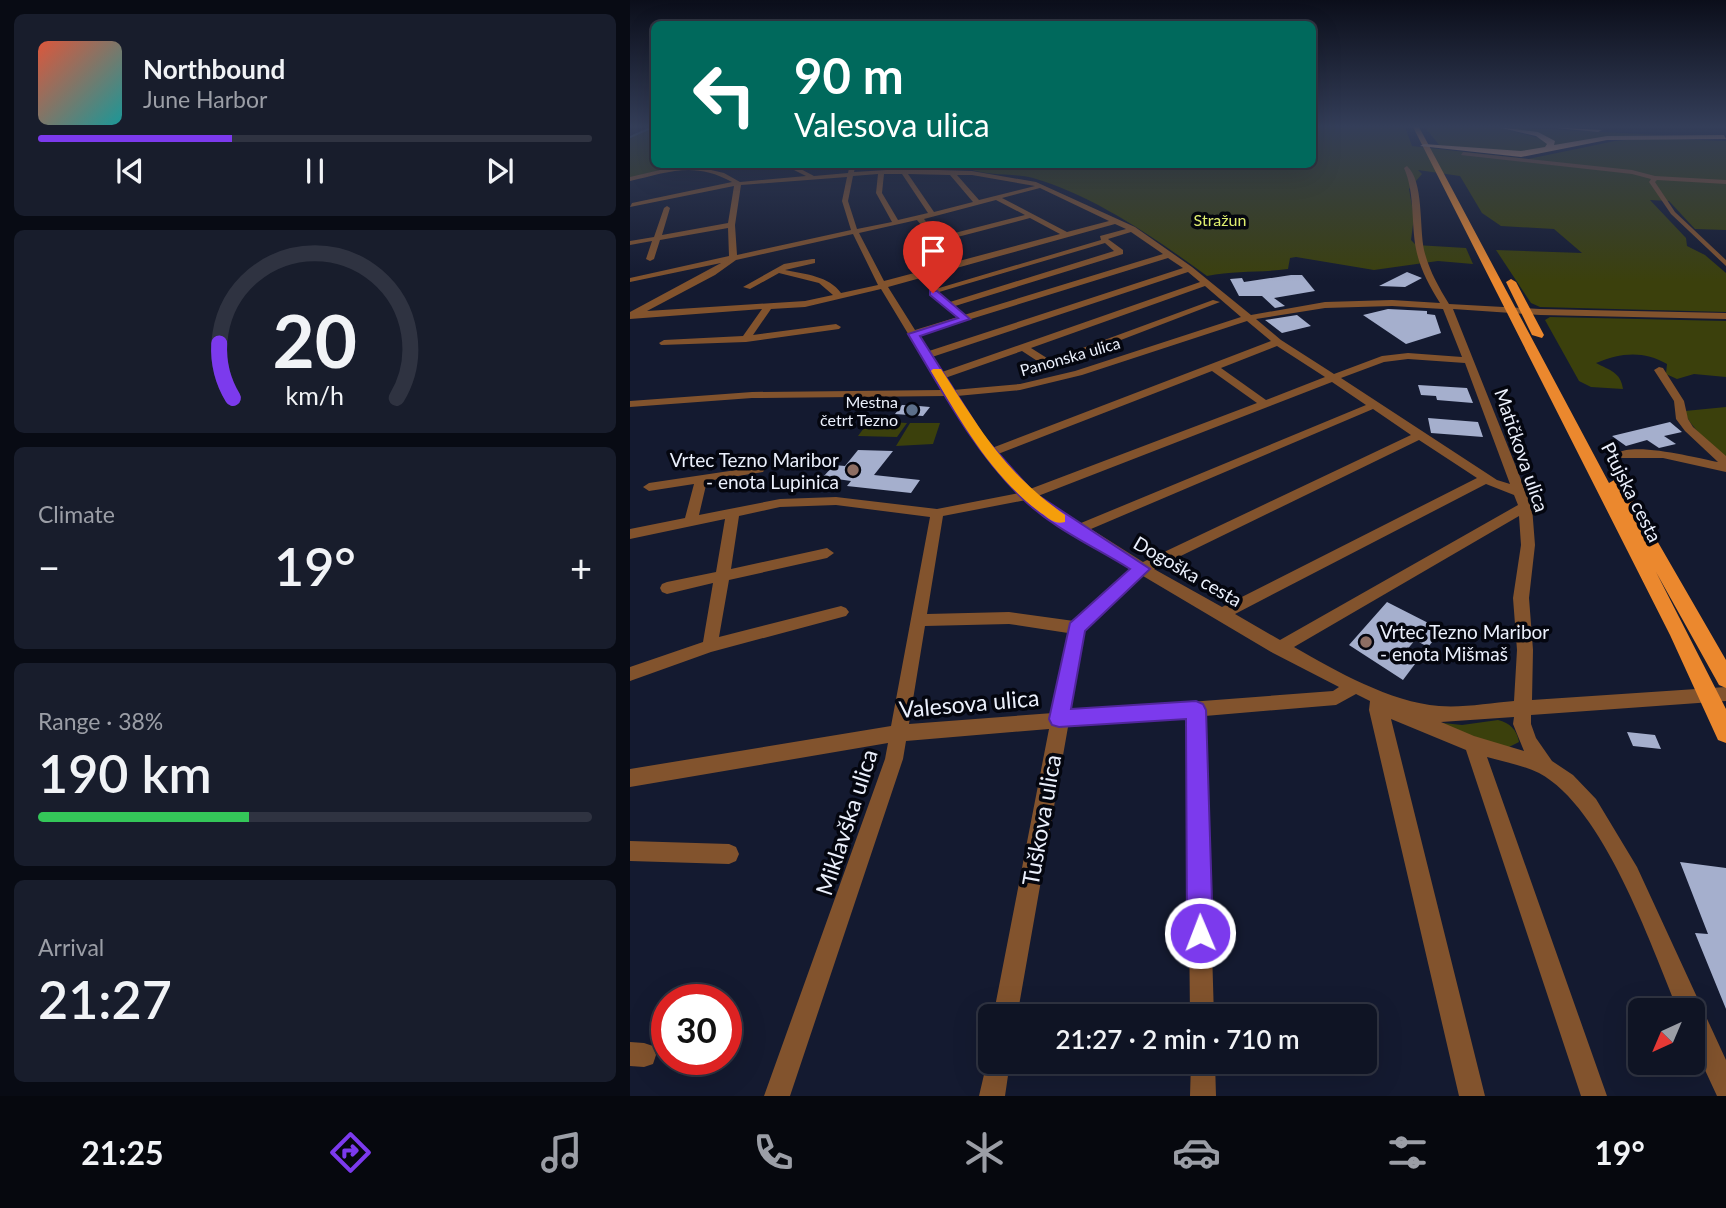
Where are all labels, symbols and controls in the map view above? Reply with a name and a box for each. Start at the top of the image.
text: 90 m [794,46,904,104]
icon: left [679,49,770,140]
text: Northbound [143,53,285,85]
text: June Harbor [143,85,267,113]
text: Valesova ulica [794,105,990,144]
icon: previous [111,152,149,190]
icon: pause [296,152,334,190]
icon: next [481,152,519,190]
park label: Stražun [1194,210,1246,229]
pin [903,221,963,293]
icon: arrive [914,232,952,270]
text: 20 [273,296,357,384]
street label: Panonska ulica [1018,333,1122,379]
text: km/h [286,379,344,409]
street label: Matičkova ulica [1490,385,1554,515]
place label: Mestna četrt Tezno [820,392,898,429]
marker: Mestna četrt Tezno [904,402,920,418]
street label: Ptujska cesta [1597,438,1667,546]
place label: Vrtec Tezno Maribor - enota Lupinica [670,448,839,493]
marker: Vrtec Tezno Maribor - enota Lupinica [845,462,861,478]
text: Climate [38,500,115,528]
street label: Dogoška cesta [1130,531,1246,611]
text: 19° [274,535,356,597]
text: − [38,544,60,590]
text: + [570,544,592,590]
place label: Vrtec Tezno Maribor - enota Mišmaš [1380,620,1549,665]
marker: Vrtec Tezno Maribor - enota Mišmaš [1358,634,1374,650]
street label: Valesova ulica [898,683,1040,723]
text: Range · 38% [38,707,163,735]
text: 190 km [38,742,212,804]
street label: Miklavška ulica [809,745,883,899]
street label: Tuškova ulica [1016,752,1066,888]
position arrow [1163,896,1237,970]
text: Arrival [38,933,104,961]
text: 21:27 [38,968,172,1030]
speed limit sign: 30 [651,984,742,1075]
north arrow [1628,998,1704,1074]
map controls [1628,998,1705,1075]
text: 21:27 · 2 min · 710 m [1055,1023,1300,1055]
icon: directions [326,1128,375,1177]
icon: music [537,1128,586,1177]
icon: phone [749,1128,798,1177]
icon: climate [960,1128,1009,1177]
icon: car [1172,1128,1221,1177]
icon: filters [1383,1128,1432,1177]
text: 21:25 [81,1133,164,1172]
text: 19° [1594,1133,1645,1172]

